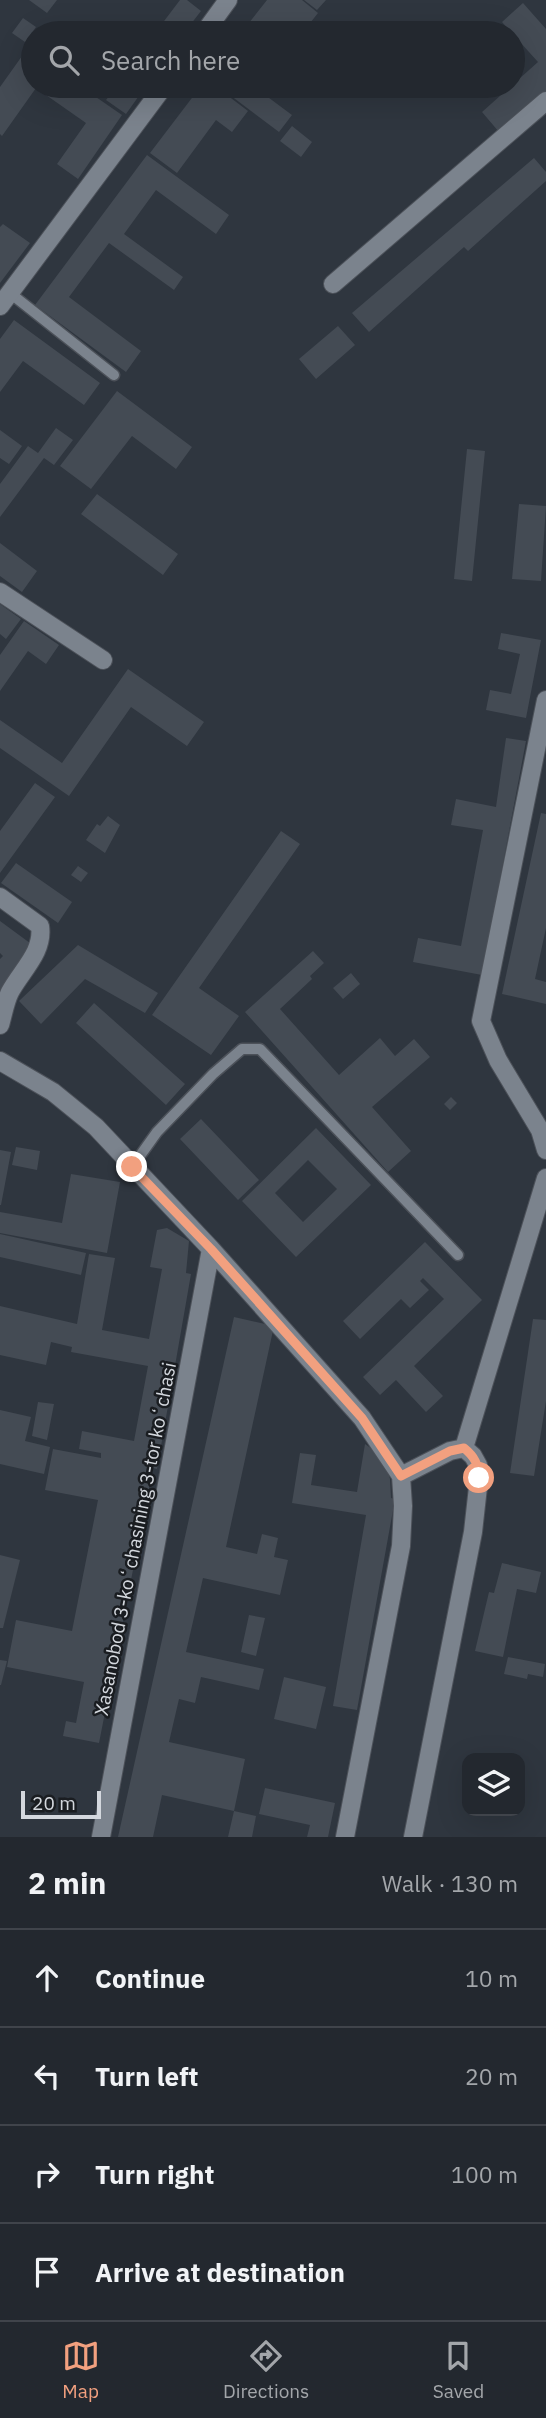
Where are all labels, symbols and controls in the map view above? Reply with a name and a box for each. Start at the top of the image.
search box [21,21,525,98]
icon: search [45,41,83,79]
text: Search here [101,43,240,77]
route end [116,1151,147,1182]
street label: Xasanobod 3-koʻchasining 3-tor koʻchasi [89,1360,181,1718]
route start [463,1462,494,1493]
map controls [462,1753,525,1816]
button: layers [462,1753,525,1816]
scale bar [21,1788,102,1820]
text: 20 m [32,1791,76,1815]
text: 2 min [28,1863,106,1902]
text: Walk · 130 m [382,1868,518,1898]
icon: ahead [28,1959,66,1997]
text: Continue [95,1961,205,1995]
text: 10 m [465,1963,518,1993]
icon: left [28,2057,66,2095]
text: Turn left [95,2059,198,2093]
text: 20 m [465,2061,518,2091]
icon: right [28,2155,66,2193]
text: Turn right [95,2157,214,2191]
text: 100 m [451,2159,518,2189]
icon: arrive [28,2253,66,2291]
text: Arrive at destination [95,2255,345,2289]
tab: Map [62,2337,100,2403]
tab: Directions [223,2337,309,2403]
tab: Saved [433,2337,484,2403]

